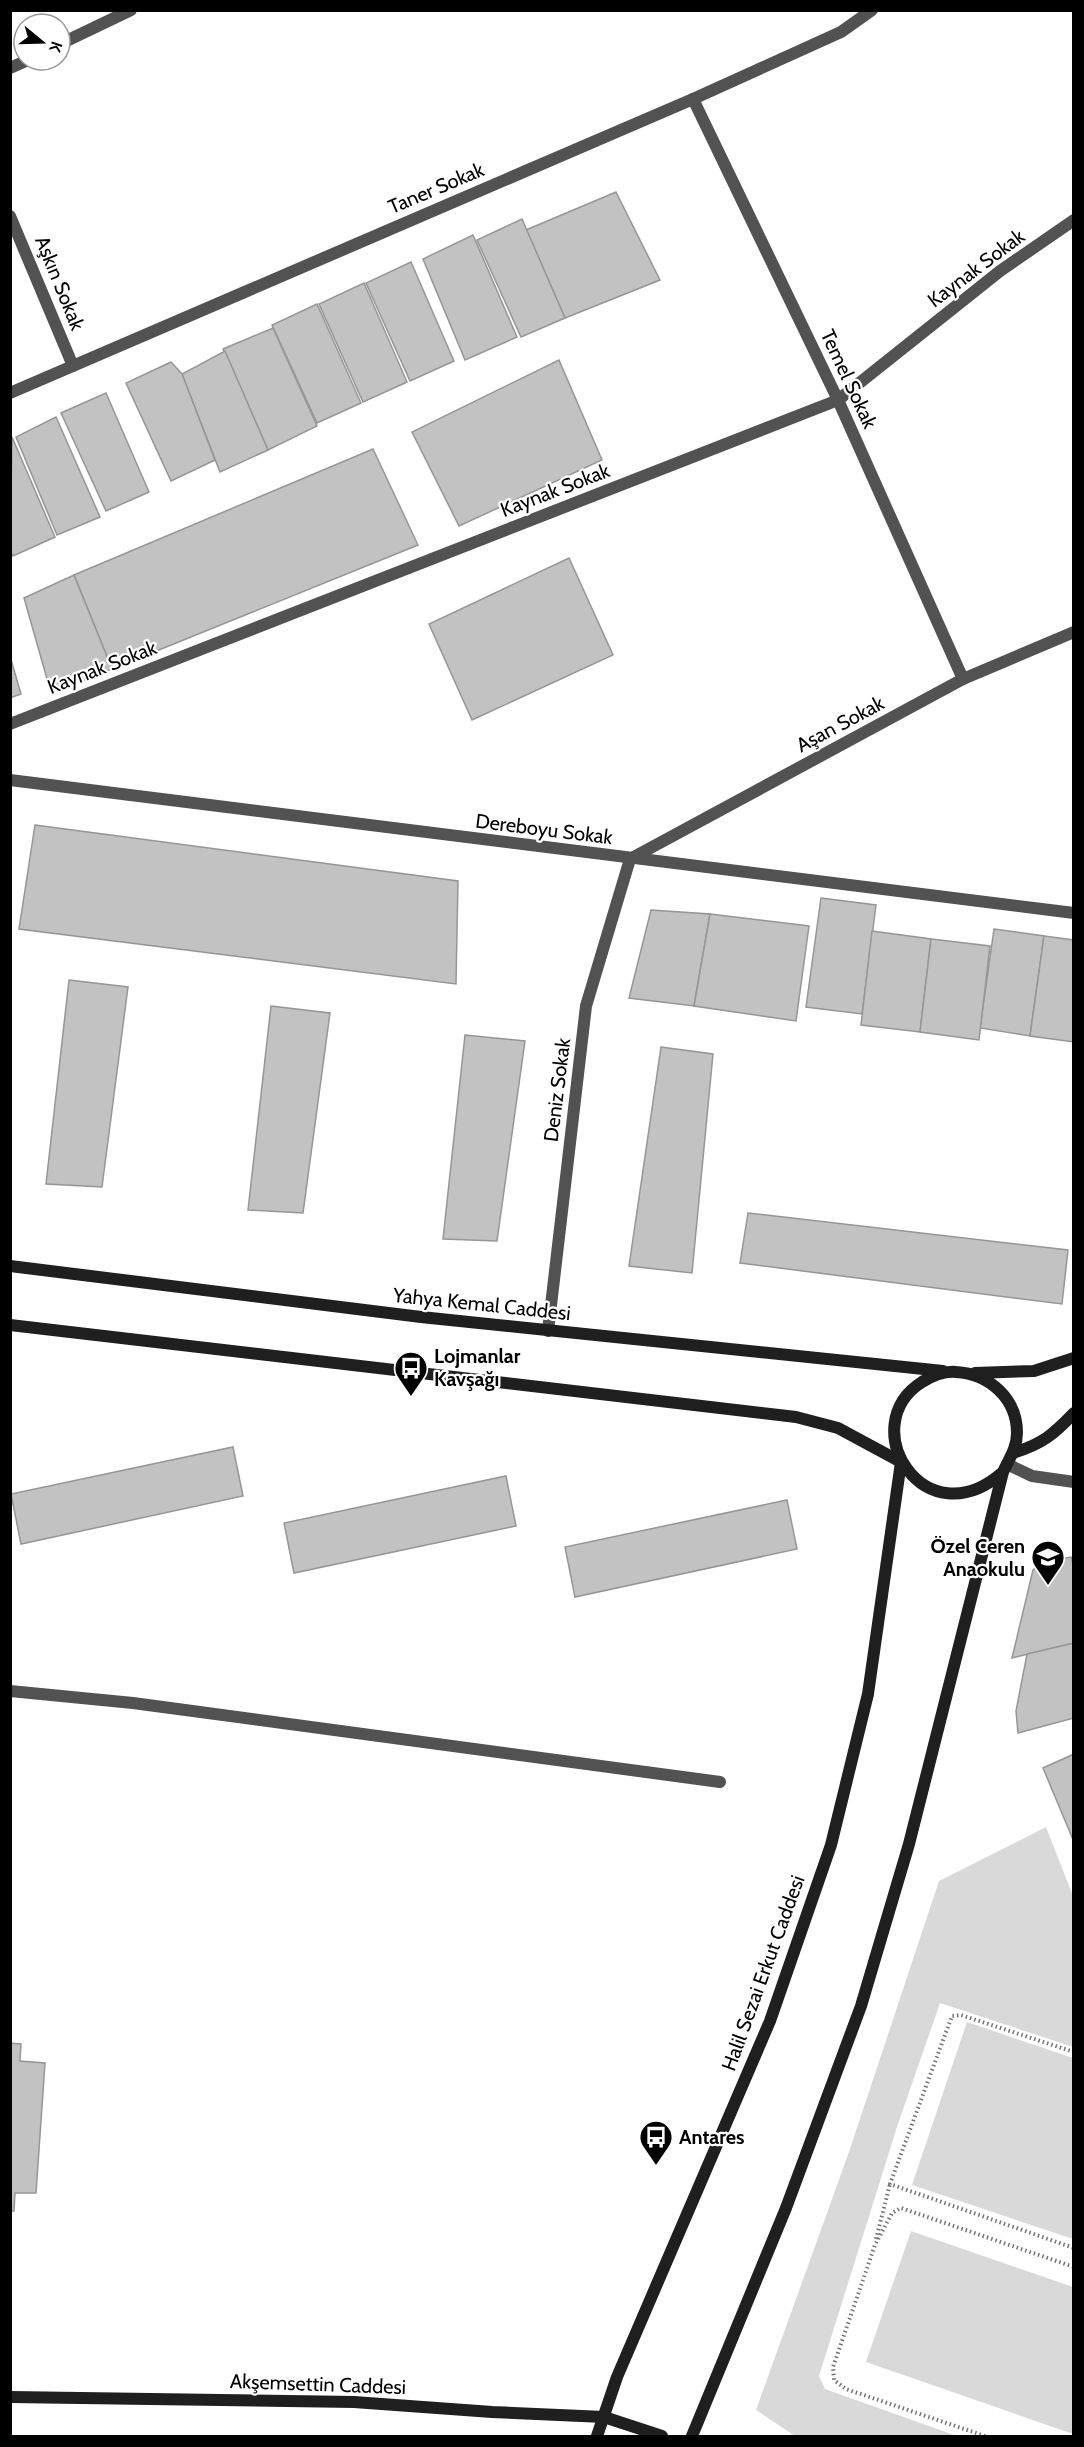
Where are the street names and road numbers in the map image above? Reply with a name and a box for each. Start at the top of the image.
street label: Taner Sokak [385,157,487,219]
street label: Kaynak Sokak [923,224,1029,312]
street label: Aşkın Sokak [30,232,90,334]
street label: Temel Sokak [816,326,882,432]
street label: Kaynak Sokak [497,458,613,522]
street label: Kaynak Sokak [44,635,160,699]
street label: Aşan Sokak [792,691,888,757]
street label: Dereboyu Sokak [474,809,614,849]
street label: Deniz Sokak [539,1037,575,1143]
street label: Yahya Kemal Caddesi [391,1283,572,1325]
street label: Halil Sezai Erkut Caddesi [716,1872,810,2074]
street label: Akşemsettin Caddesi [230,2369,406,2399]

